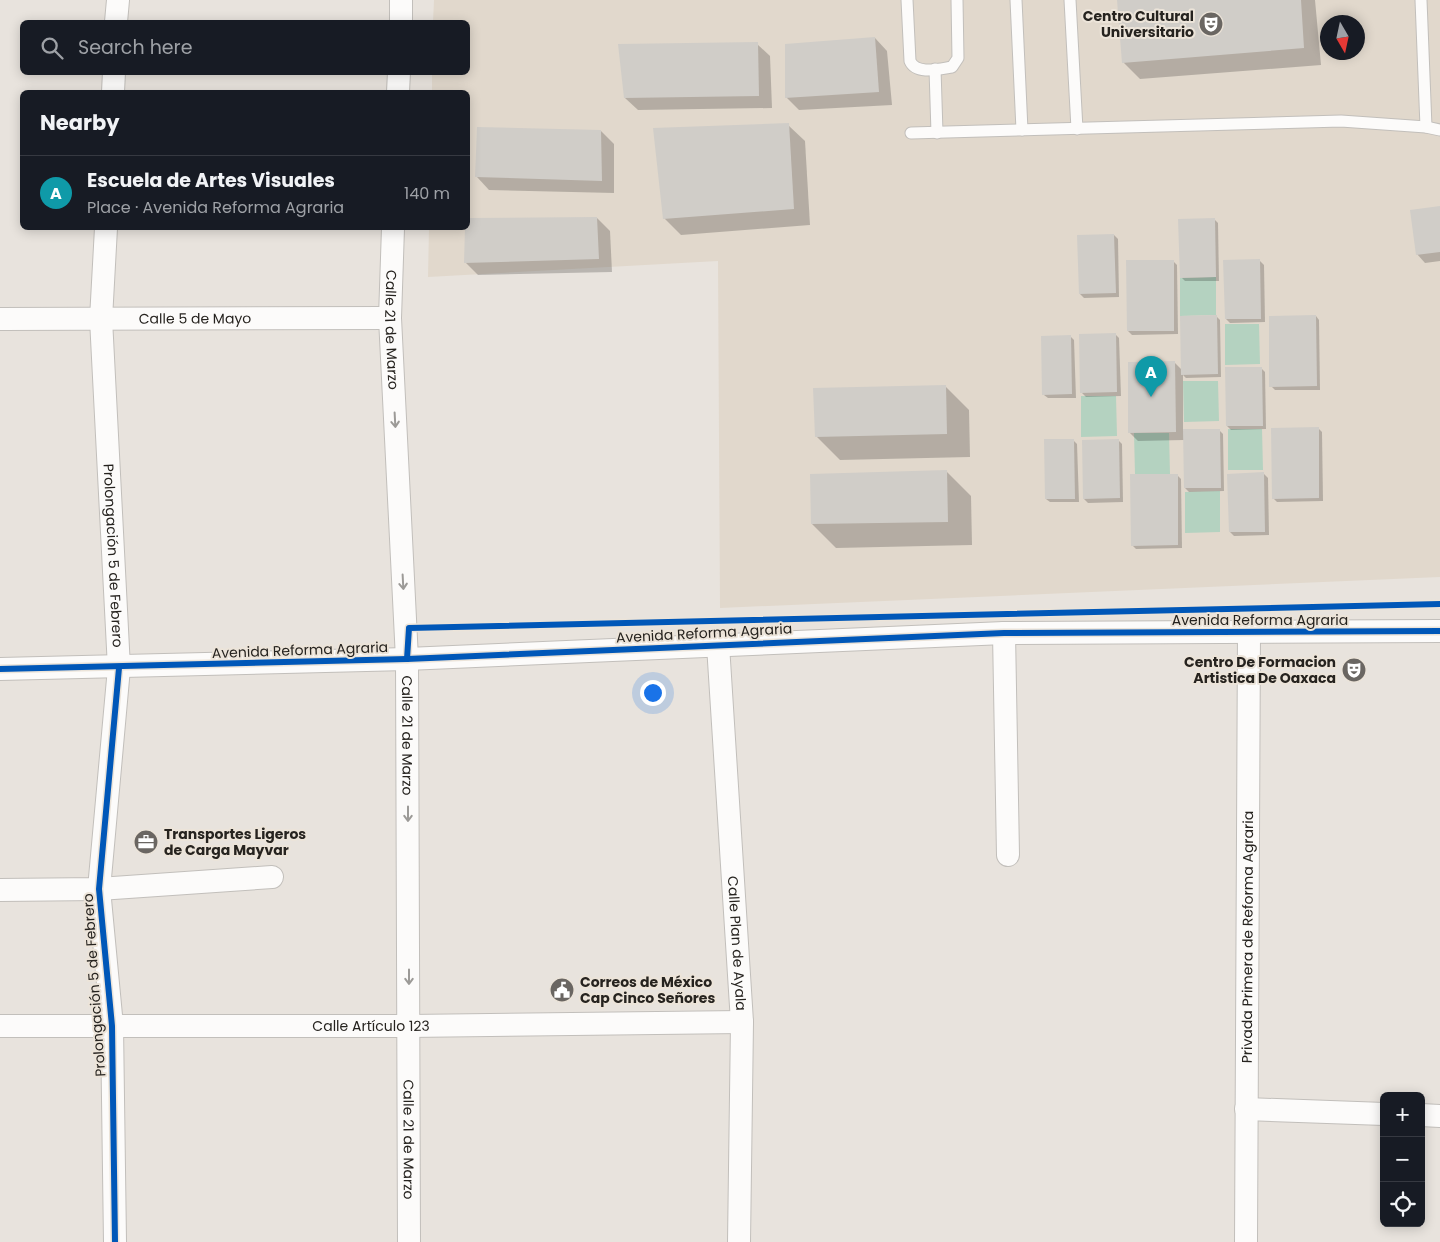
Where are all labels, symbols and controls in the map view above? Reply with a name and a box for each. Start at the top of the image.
place label: Centro Cultural Universitario [1083,6,1194,42]
theatre icon: Centro Cultural Universitario [1198,11,1224,37]
north arrow [1320,15,1365,60]
search box [20,20,470,75]
icon: search [38,34,66,62]
text: Search here [78,34,192,61]
text: Nearby [40,108,120,137]
text: Escuela de Artes Visuales [87,167,335,194]
text: A [50,182,62,205]
text: 140 m [404,182,450,205]
text: Place · Avenida Reforma Agraria [87,196,344,219]
street label: Calle 21 de Marzo [380,270,404,390]
street label: Calle 5 de Mayo [139,308,251,329]
pin: A [1135,356,1167,397]
one-way arrow [391,411,400,427]
street label: Prolongación 5 de Febrero [98,463,128,648]
one-way arrow [399,574,408,590]
street label: Avenida Reforma Agraria [1172,610,1348,630]
street label: Avenida Reforma Agraria [615,618,793,648]
street label: Avenida Reforma Agraria [212,637,388,663]
place label: Centro De Formacion Artistica De Oaxaca [1184,652,1336,688]
theatre icon: Centro De Formacion Artistica De Oaxaca [1341,657,1367,683]
street label: Calle 21 de Marzo [397,676,417,796]
your location [640,680,666,706]
one-way arrow [403,806,413,822]
street label: Privada Primera de Reforma Agraria [1237,811,1258,1063]
place label: Transportes Ligeros de Carga Mayvar [164,824,306,860]
office icon: Transportes Ligeros de Carga Mayvar [133,829,159,855]
street label: Calle Plan de Ayala [723,875,751,1011]
street label: Prolongación 5 de Febrero [78,893,110,1077]
one-way arrow [404,968,414,985]
place label: Correos de México Cap Cinco Señores [580,972,715,1008]
public building icon: Correos de México Cap Cinco Señores [549,977,575,1003]
street label: Calle Artículo 123 [312,1016,430,1036]
street label: Calle 21 de Marzo [398,1080,419,1200]
map controls [1380,1092,1425,1227]
button: + [1380,1092,1425,1137]
button: − [1380,1137,1425,1182]
button: locate [1380,1182,1425,1227]

